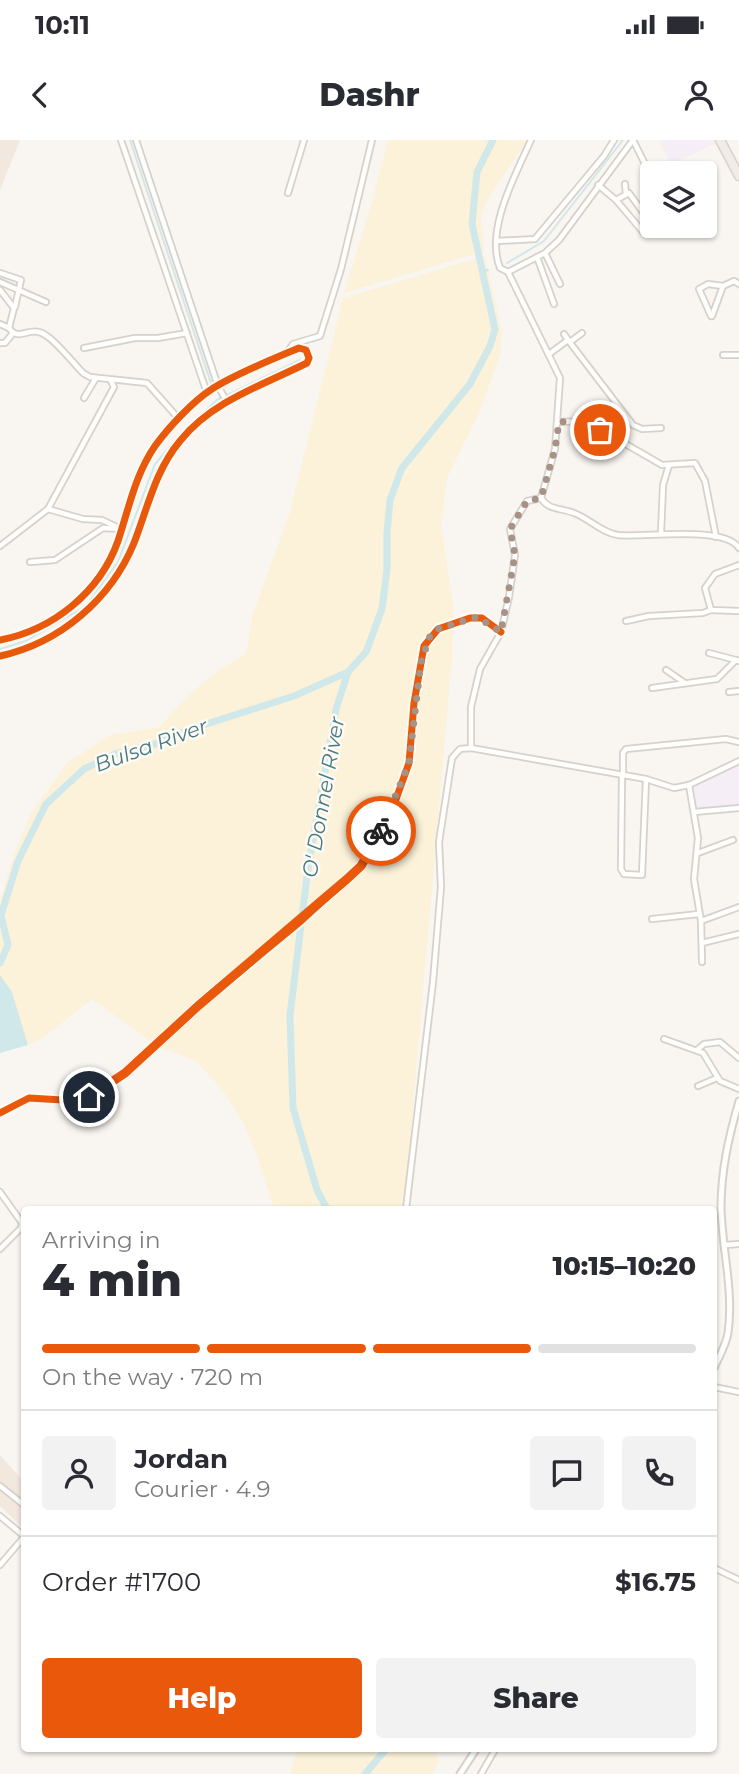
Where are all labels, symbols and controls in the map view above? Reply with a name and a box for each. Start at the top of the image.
text: 10:11 [35,9,90,41]
text: Dashr [319,75,420,114]
icon: back [21,76,59,114]
icon: person [680,76,718,114]
map controls [640,161,717,238]
button: layers [640,161,717,238]
pin [570,400,630,460]
icon: bag [581,411,619,449]
water label: Bulsa River [91,713,212,777]
water label: O' Donnel River [297,714,350,879]
courier [346,796,416,866]
icon: bike [362,812,400,850]
pin [59,1067,119,1127]
icon: home [70,1078,108,1116]
text: Arriving in [42,1226,161,1254]
text: 10:15–10:20 [553,1250,696,1282]
text: 4 min [42,1251,182,1308]
text: On the way · 720 m [42,1363,263,1391]
button: person [42,1436,116,1510]
button: chat [530,1436,604,1510]
button: phone [622,1436,696,1510]
text: Jordan [134,1443,228,1475]
text: Courier · 4.9 [134,1475,270,1503]
text: Order #1700 [42,1566,201,1598]
text: $16.75 [615,1566,696,1598]
button: Help [42,1658,362,1738]
button: Share [376,1658,696,1738]

